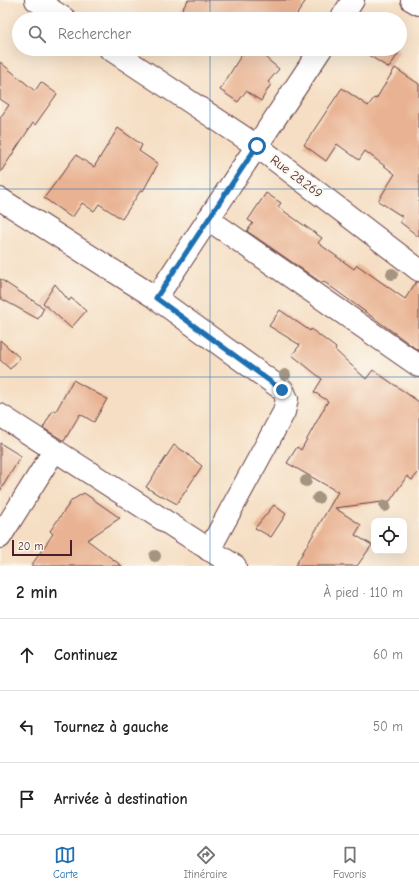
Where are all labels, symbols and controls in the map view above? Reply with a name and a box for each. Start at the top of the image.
search box [12,12,407,56]
icon: search [26,23,48,45]
text: Rechercher [58,25,131,43]
route start [248,137,266,155]
street label: Rue 28.269 [268,152,326,201]
route end [273,381,291,399]
map controls [371,518,407,554]
button: locate [371,518,407,554]
scale bar [12,538,72,557]
text: 20 m [18,540,43,553]
text: 2 min [16,583,57,602]
text: À pied · 110 m [324,585,403,600]
icon: ahead [16,644,38,666]
text: Continuez [54,646,117,664]
text: 60 m [373,647,403,662]
icon: left [16,716,38,738]
text: Tournez à gauche [54,718,168,736]
text: 50 m [373,719,403,734]
icon: arrive [16,788,38,810]
text: Arrivée à destination [54,790,188,808]
tab: Carte [53,844,78,881]
tab: Itinéraire [184,844,227,881]
tab: Favoris [333,844,366,881]

